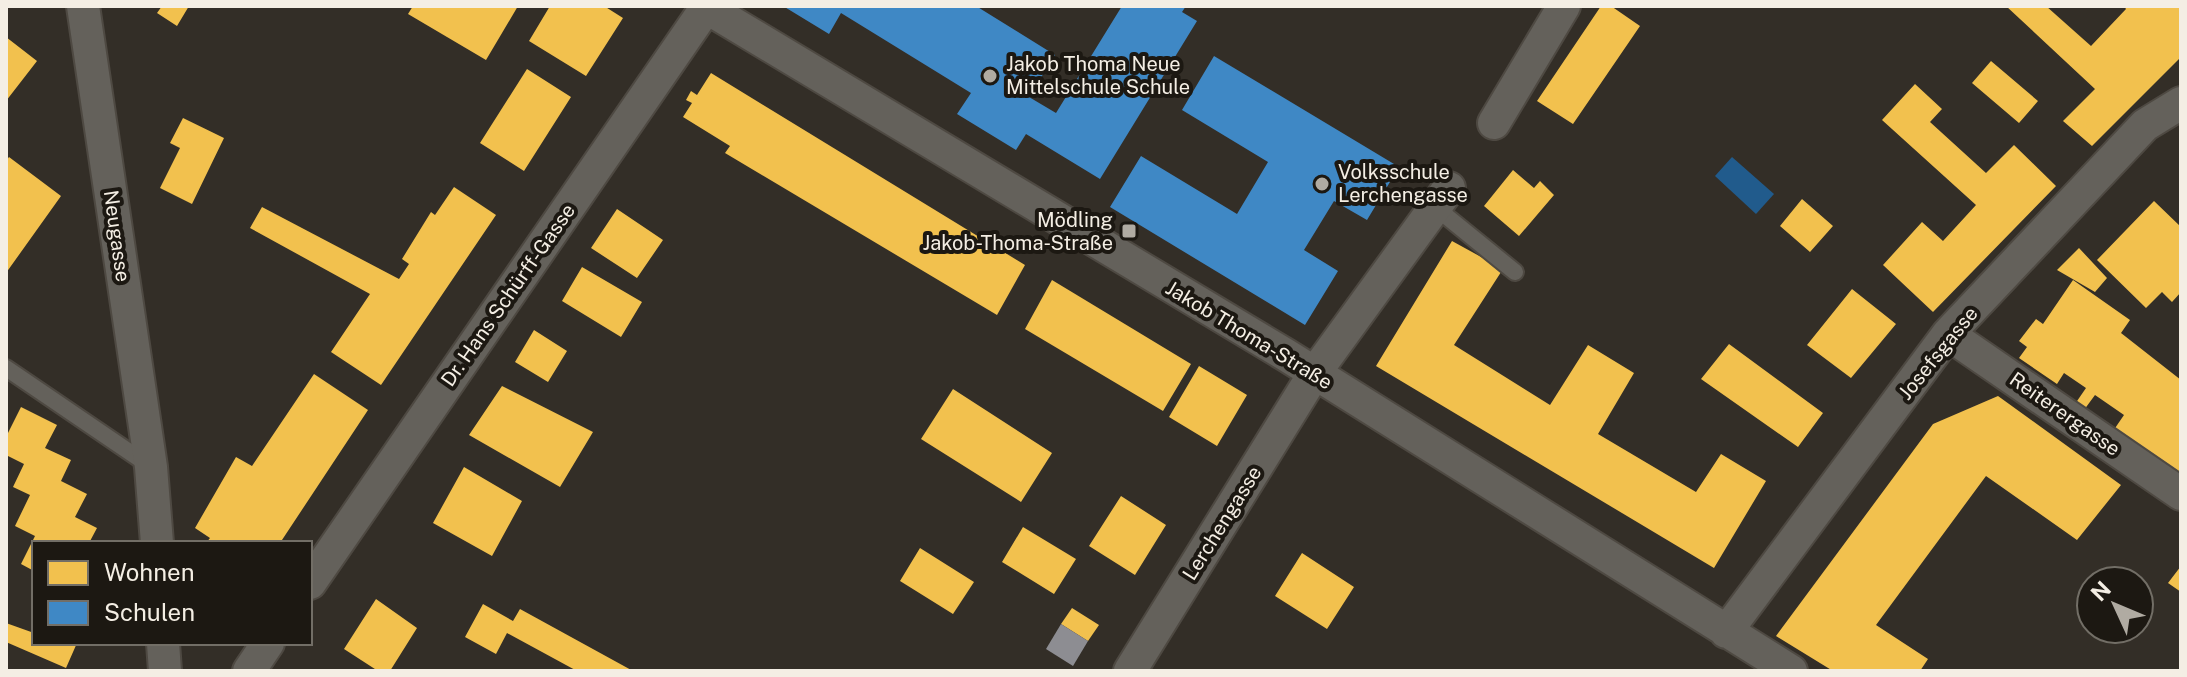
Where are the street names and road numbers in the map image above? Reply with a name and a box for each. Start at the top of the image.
street label: Neugasse [99,189,135,283]
street label: Dr. Hans Schürff-Gasse [436,199,580,391]
street label: Jakob Thoma-Straße [1161,276,1337,394]
street label: Josefsgasse [1893,302,1983,404]
street label: Reiterergasse [2005,367,2125,461]
street label: Lerchengasse [1177,462,1267,584]

